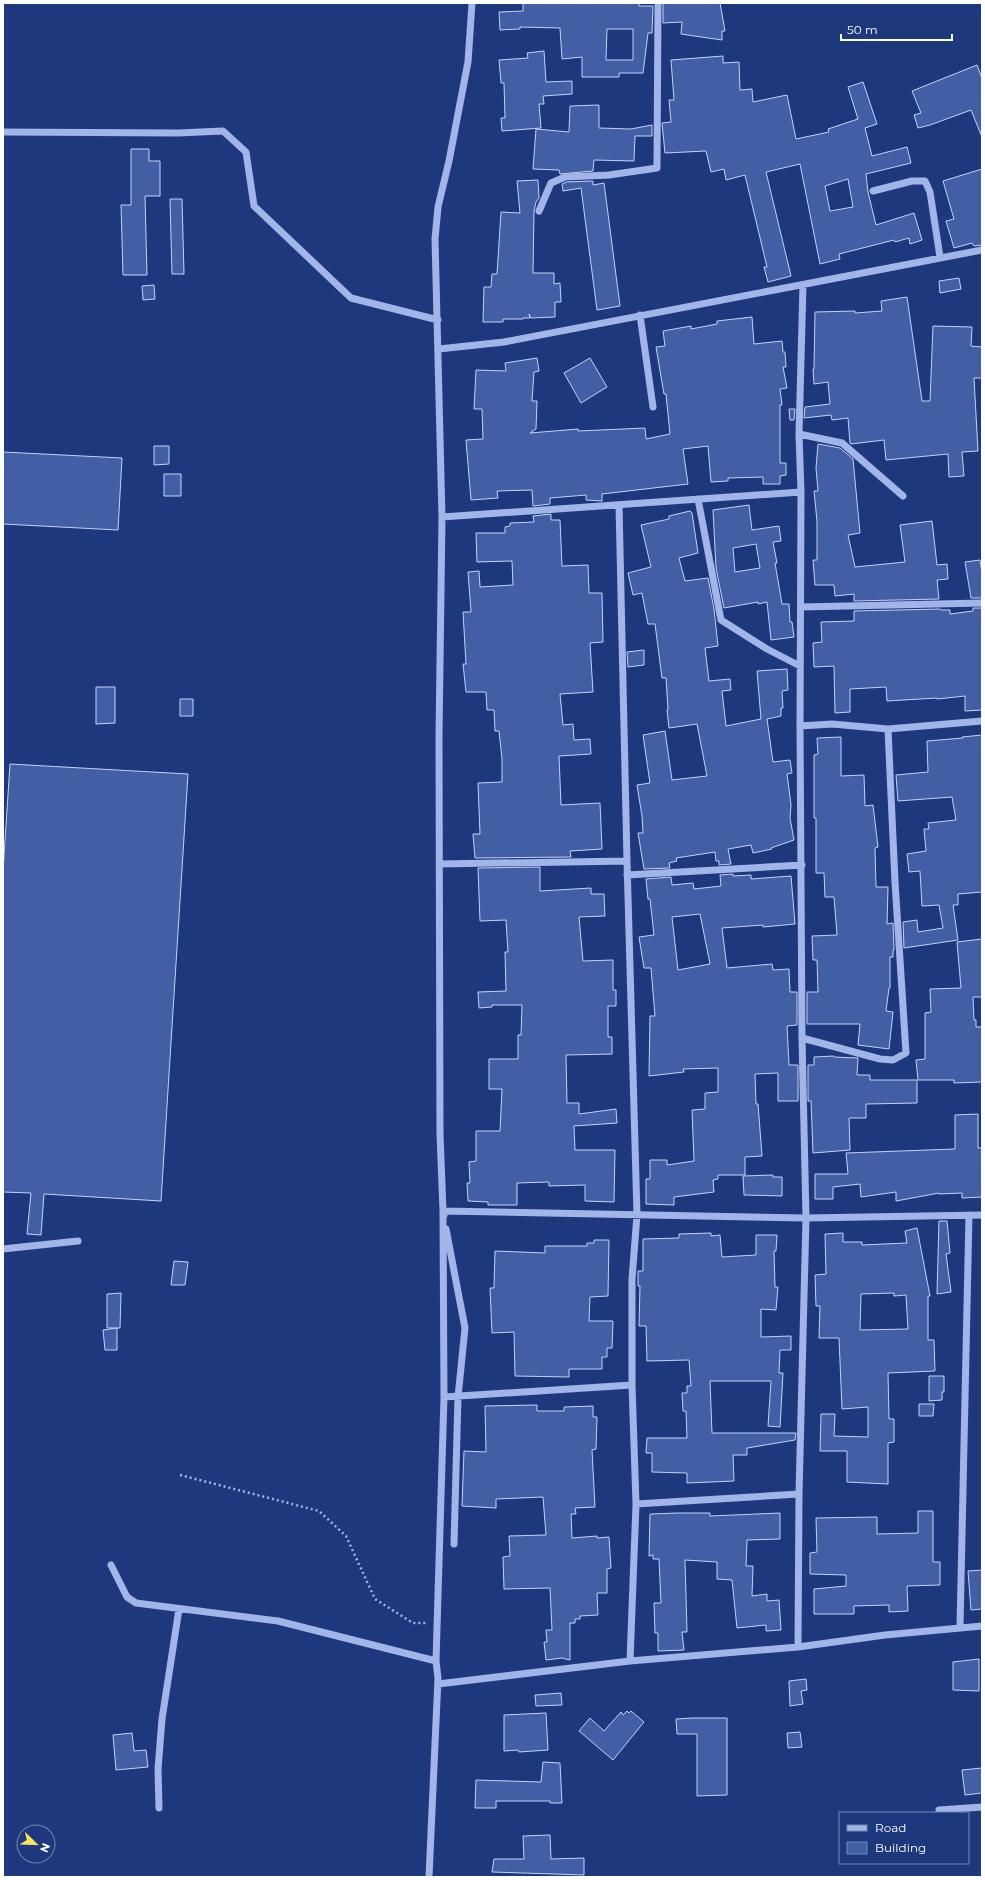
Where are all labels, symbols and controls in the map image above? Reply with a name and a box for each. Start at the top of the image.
scale bar [841,16,952,42]
text: 50 m [847,22,878,37]
legend [839,1812,969,1864]
text: Road [875,1820,906,1835]
north arrow [16,1824,56,1864]
text: Building [875,1840,926,1855]
text: N [37,1841,53,1855]

